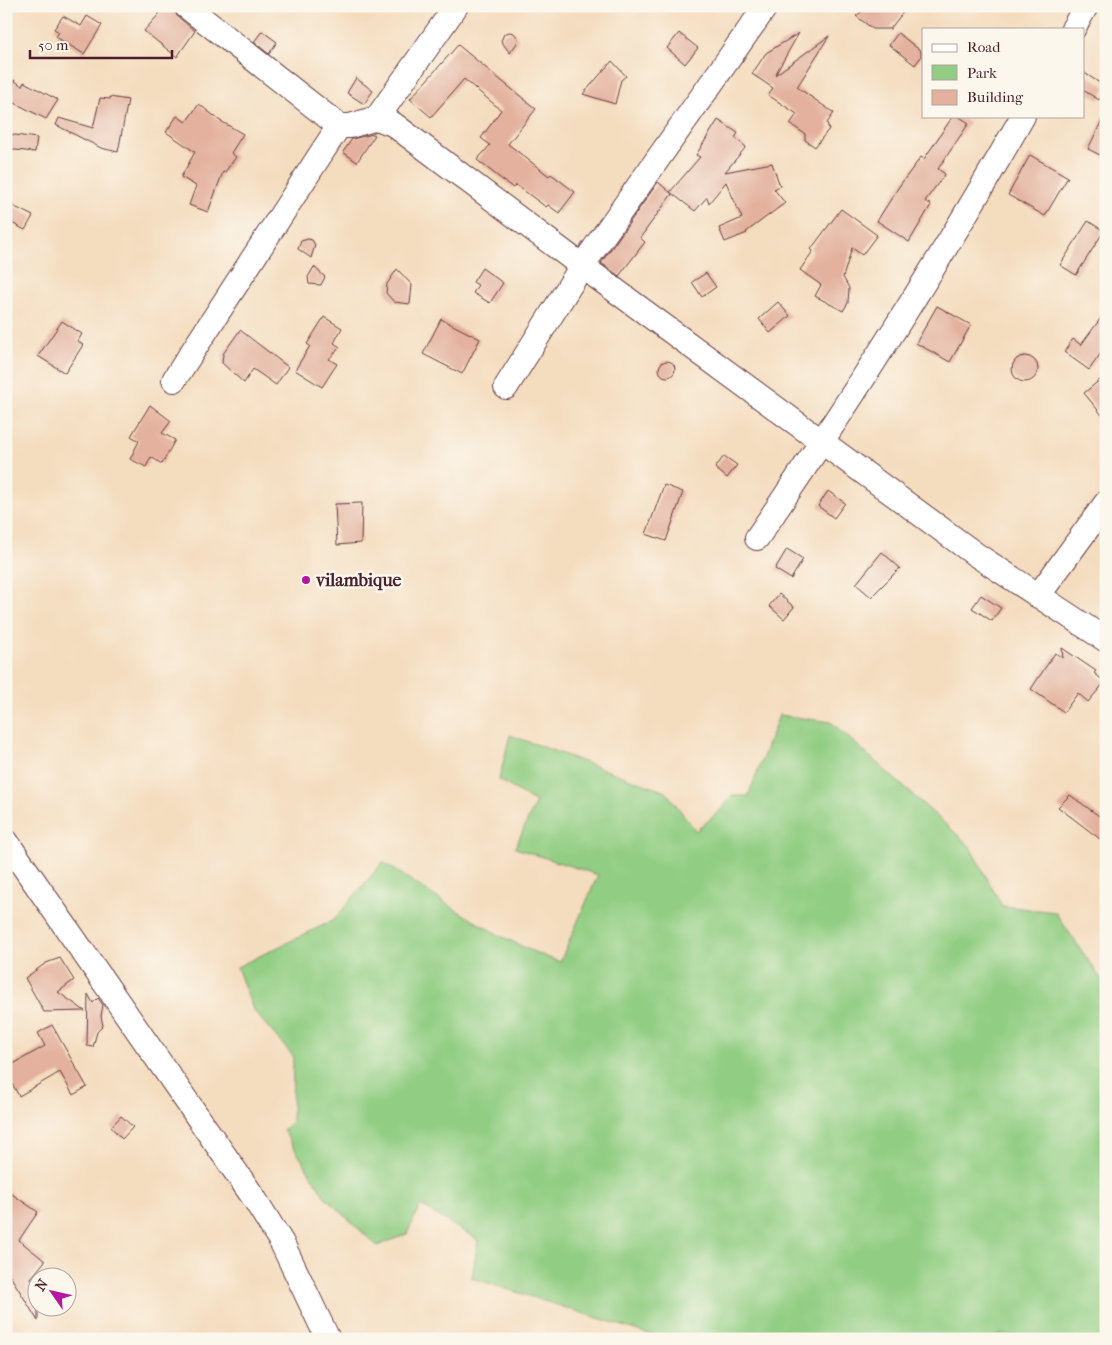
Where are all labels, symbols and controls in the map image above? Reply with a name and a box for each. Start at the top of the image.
scale bar [30,28,172,60]
legend [922,28,1084,118]
text: 50 m [38,36,69,54]
text: Road [967,38,1001,56]
text: Park [967,64,997,82]
text: Building [967,88,1024,106]
place label: vilambique [315,570,401,591]
marker: vilambique [300,574,312,586]
north arrow [28,1268,78,1318]
text: N [32,1276,52,1294]

